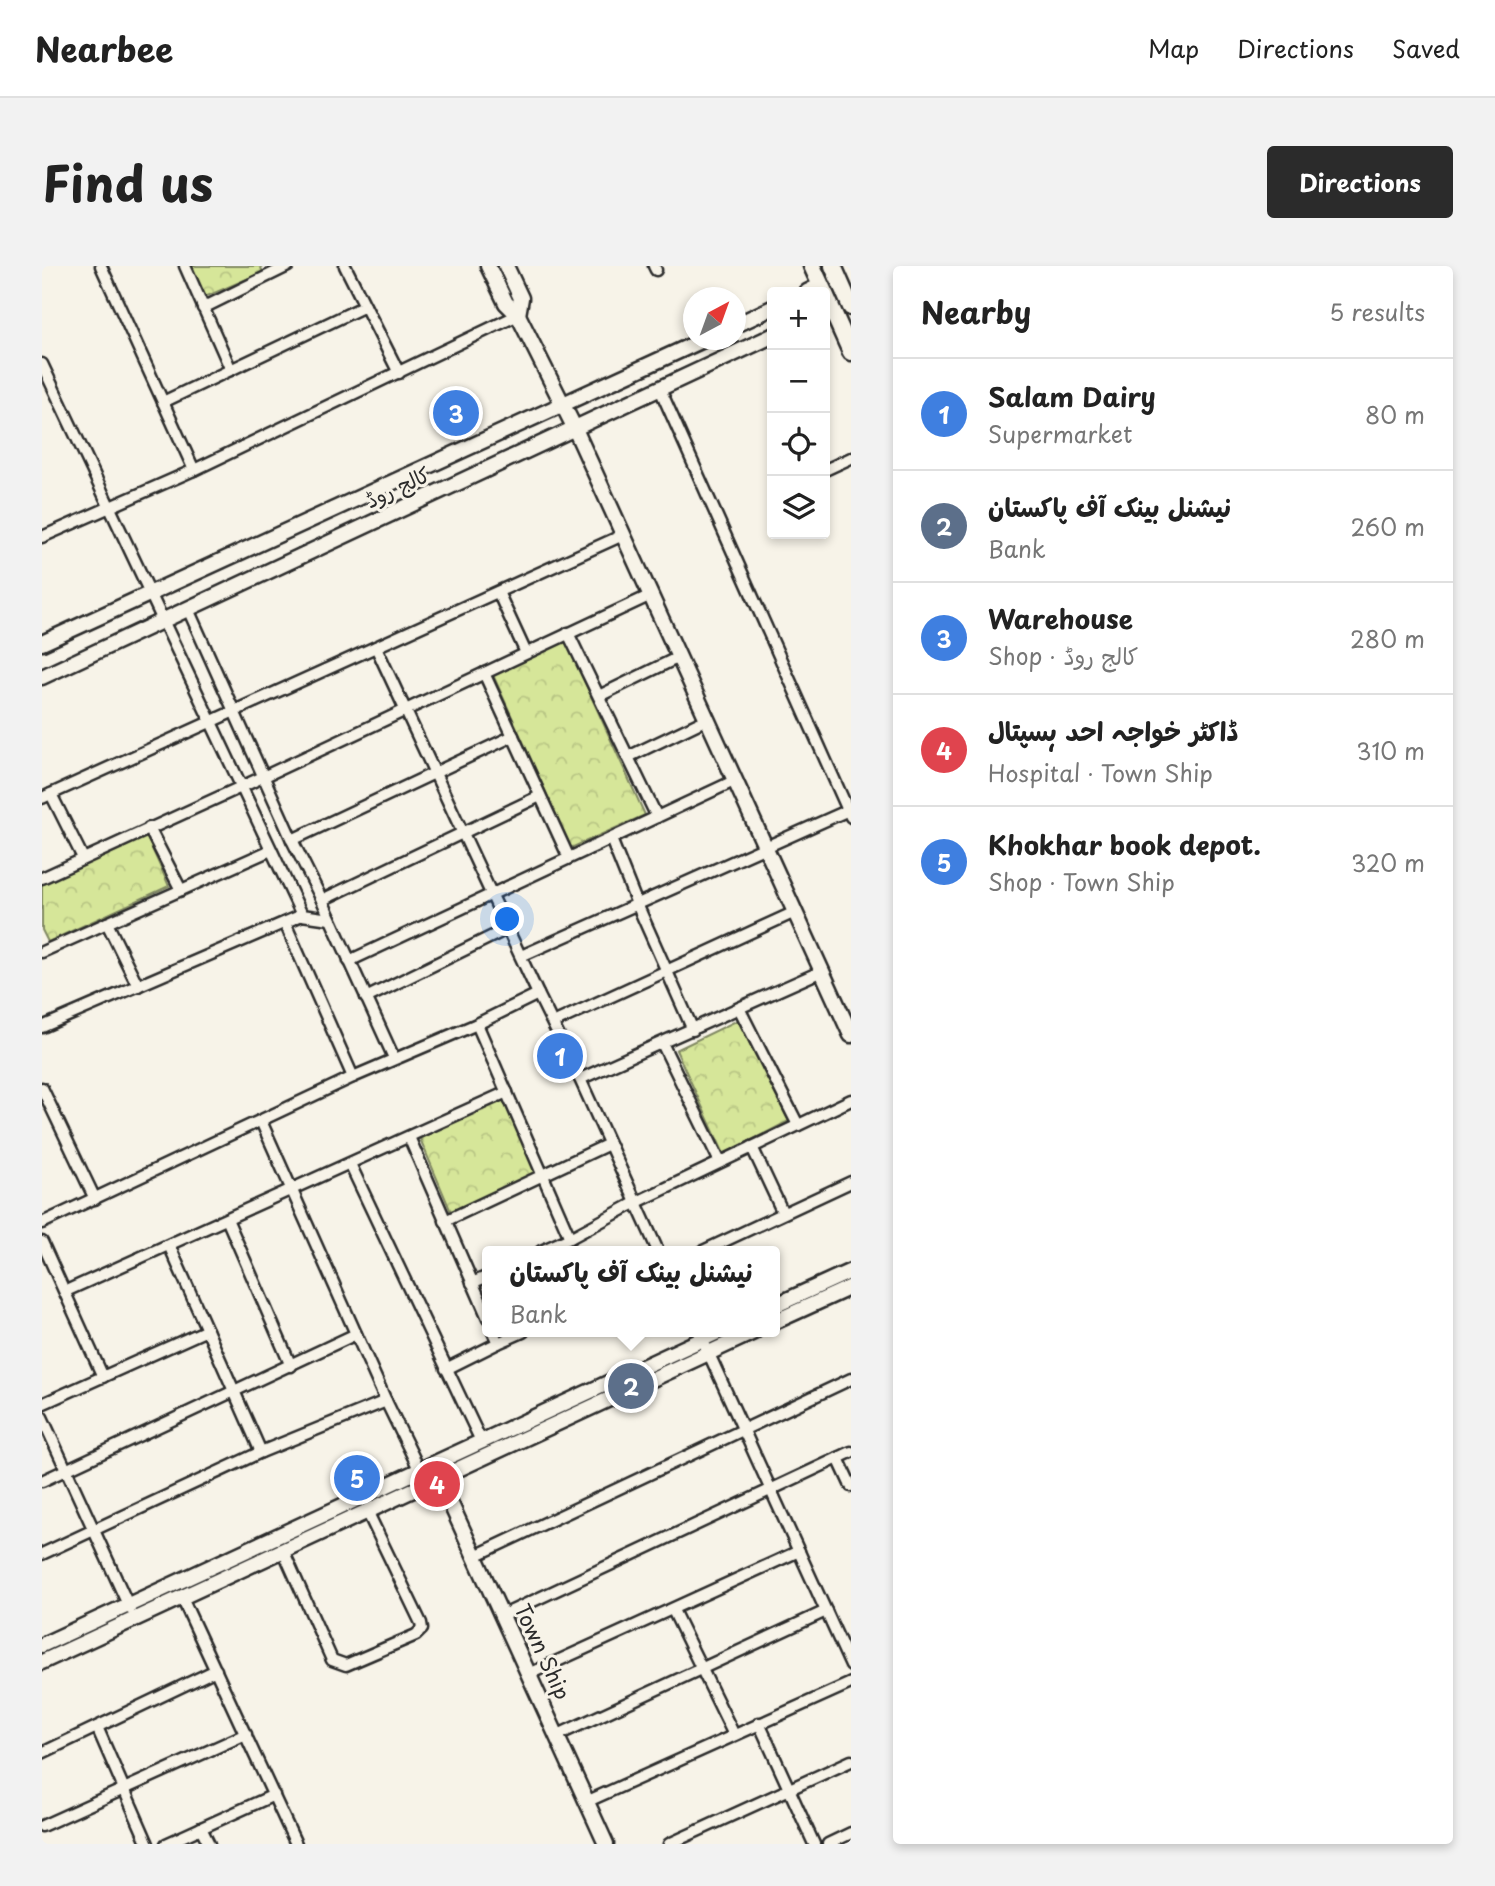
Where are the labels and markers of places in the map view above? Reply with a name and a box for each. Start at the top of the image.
pin: 3 [433,387,479,439]
pin: 1 [537,1030,583,1082]
pin: 2 [608,1360,654,1412]
pin: 5 [334,1452,380,1504]
pin: 4 [414,1458,460,1510]

